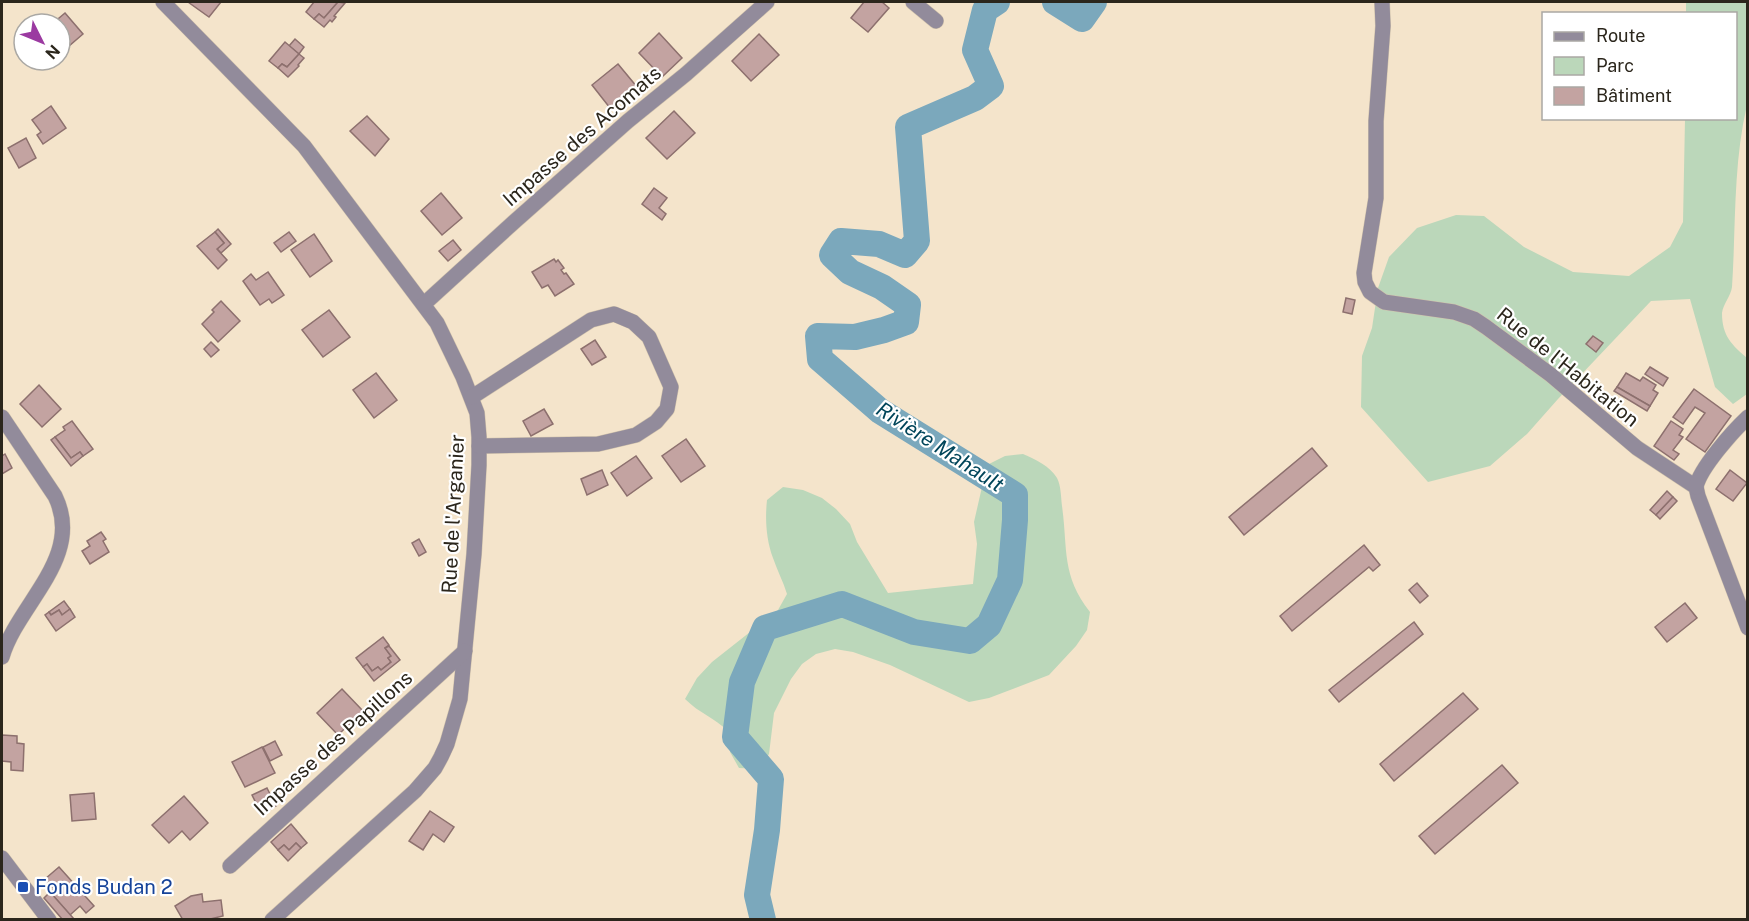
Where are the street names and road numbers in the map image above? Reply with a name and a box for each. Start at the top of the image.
street label: Impasse des Acomats [498,61,666,211]
street label: Rue de l'Habitation [1492,302,1644,432]
street label: Rue de l'Arganier [437,434,469,594]
street label: Impasse des Papillons [249,666,417,820]

